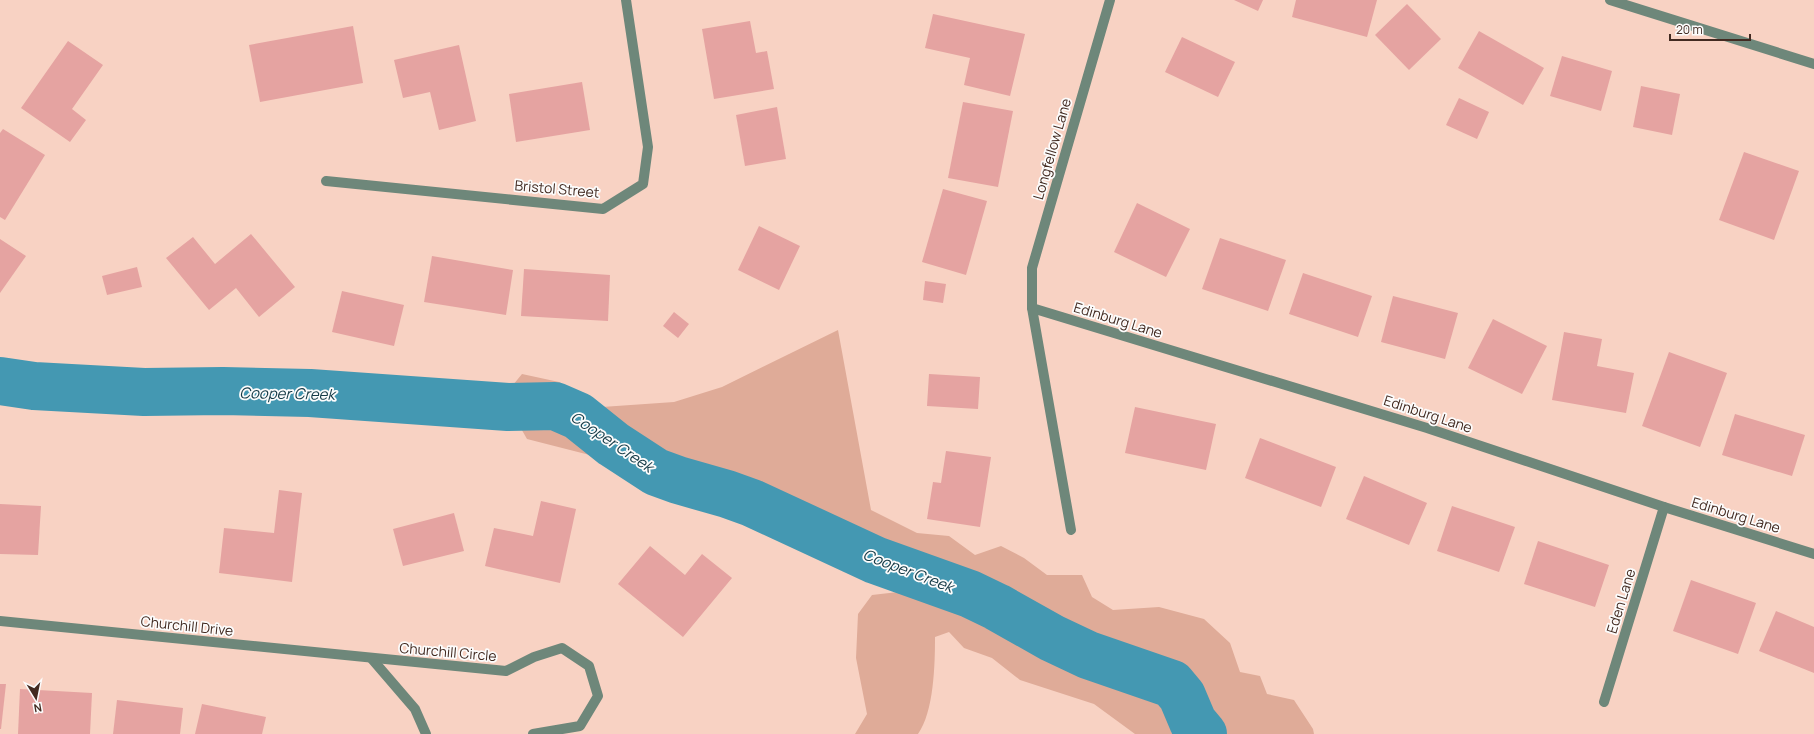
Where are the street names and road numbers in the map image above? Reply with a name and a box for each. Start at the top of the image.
street label: Longfellow Lane [1028,96,1075,202]
street label: Bristol Street [514,175,601,202]
street label: Edinburg Lane [1072,297,1165,342]
street label: Edinburg Lane [1382,390,1475,437]
street label: Edinburg Lane [1690,492,1783,537]
street label: Eden Lane [1602,566,1639,636]
street label: Churchill Drive [140,611,234,640]
street label: Churchill Circle [399,638,497,665]

